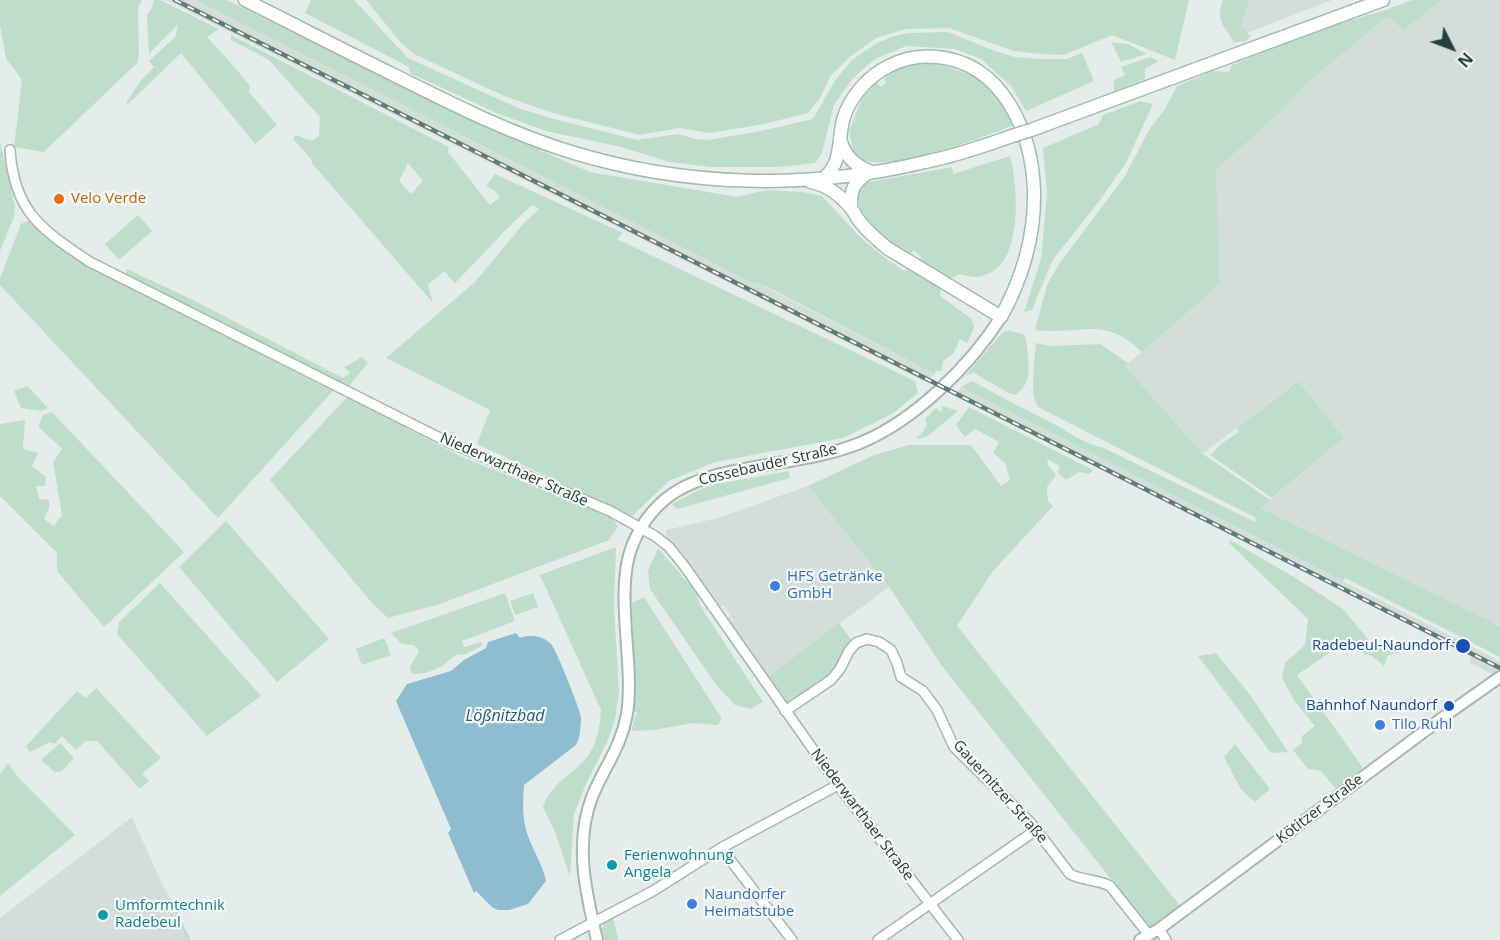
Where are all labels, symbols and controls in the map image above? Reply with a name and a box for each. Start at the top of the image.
north arrow [1422,18,1482,78]
text: N [1453,48,1478,72]
place label: Velo Verde [71,190,146,208]
marker: Velo Verde [52,192,66,206]
street label: Niederwarthaer Straße [437,429,591,511]
street label: Cossebauder Straße [697,440,839,490]
place label: HFS Getränke GmbH [787,568,883,603]
marker: HFS Getränke GmbH [768,579,782,593]
place label: Radebeul-Naundorf [1312,637,1450,655]
marker: Radebeul-Naundorf [1454,637,1472,655]
place label: Bahnhof Naundorf [1306,697,1437,715]
marker: Bahnhof Naundorf [1442,699,1456,713]
water label: Lößnitzbad [465,706,545,726]
place label: Tilo Ruhl [1392,716,1452,734]
marker: Tilo Ruhl [1373,718,1387,732]
street label: Gauernitzer Straße [949,737,1051,847]
street label: Niederwarthaer Straße [807,746,917,884]
street label: Kötitzer Straße [1273,771,1367,847]
place label: Ferienwohnung Angela [624,847,733,882]
marker: Ferienwohnung Angela [605,858,619,872]
place label: Naundorfer Heimatstube [704,886,794,921]
place label: Umformtechnik Radebeul [115,897,225,932]
marker: Naundorfer Heimatstube [685,897,699,911]
marker: Umformtechnik Radebeul [96,908,110,922]

